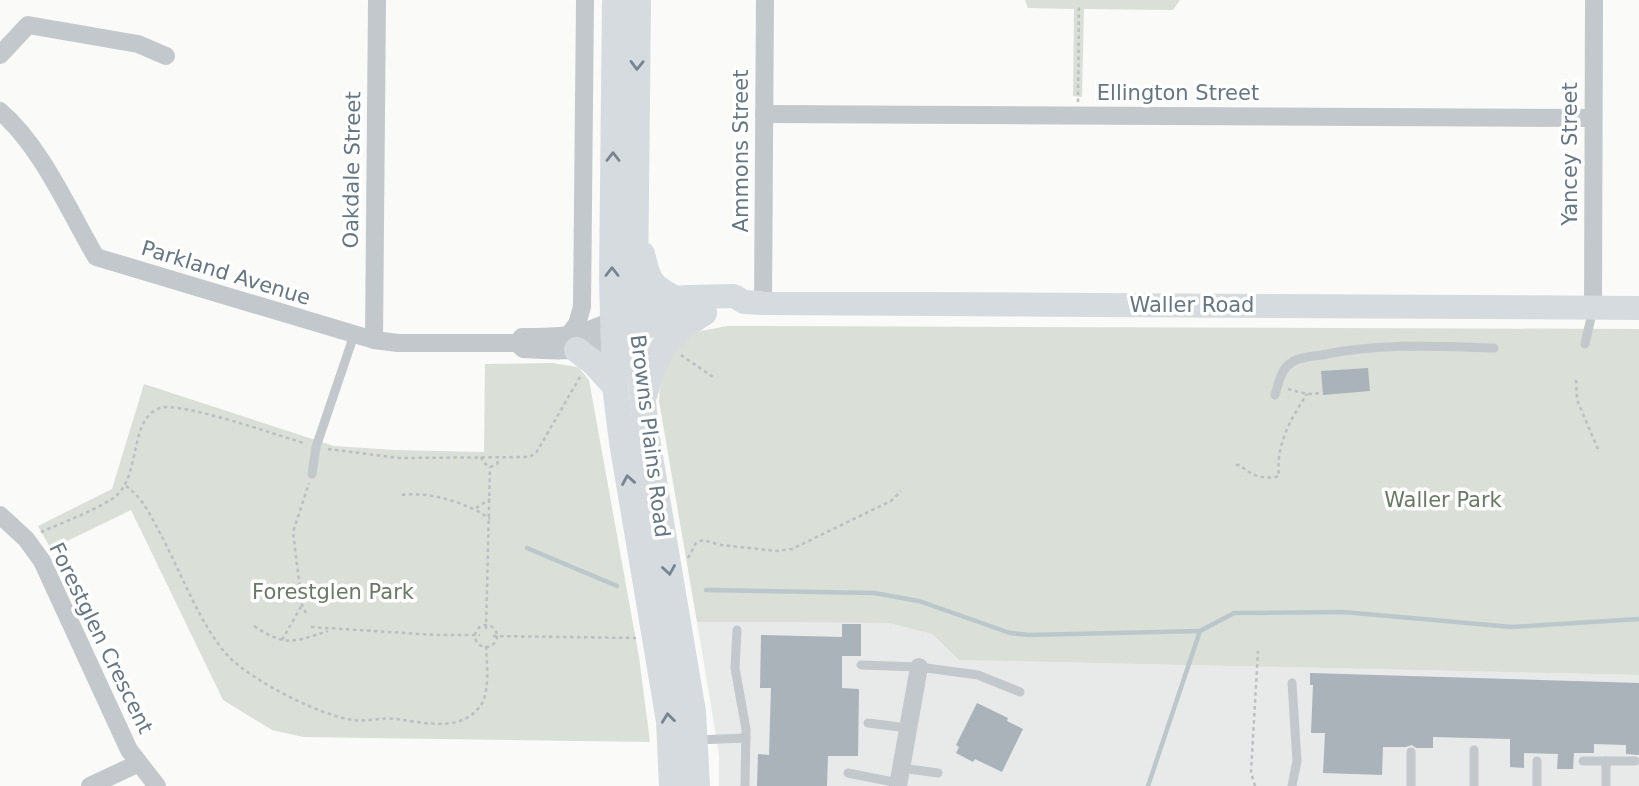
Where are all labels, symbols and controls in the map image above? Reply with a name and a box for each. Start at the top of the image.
one-way arrow [629,61,645,71]
street label: Ammons Street [729,70,753,232]
street label: Ellington Street [1097,81,1259,105]
street label: Yancey Street [1558,82,1582,227]
street label: Oakdale Street [339,91,365,249]
one-way arrow [605,151,621,162]
street label: Parkland Avenue [139,236,313,310]
one-way arrow [604,267,620,277]
street label: Waller Road [1130,293,1254,317]
street label: Browns Plains Road [626,333,674,539]
one-way arrow [622,474,637,486]
park label: Waller Park [1384,488,1503,512]
street label: Forestglen Crescent [44,539,158,737]
one-way arrow [661,564,676,576]
park label: Forestglen Park [252,580,415,604]
one-way arrow [661,712,676,723]

